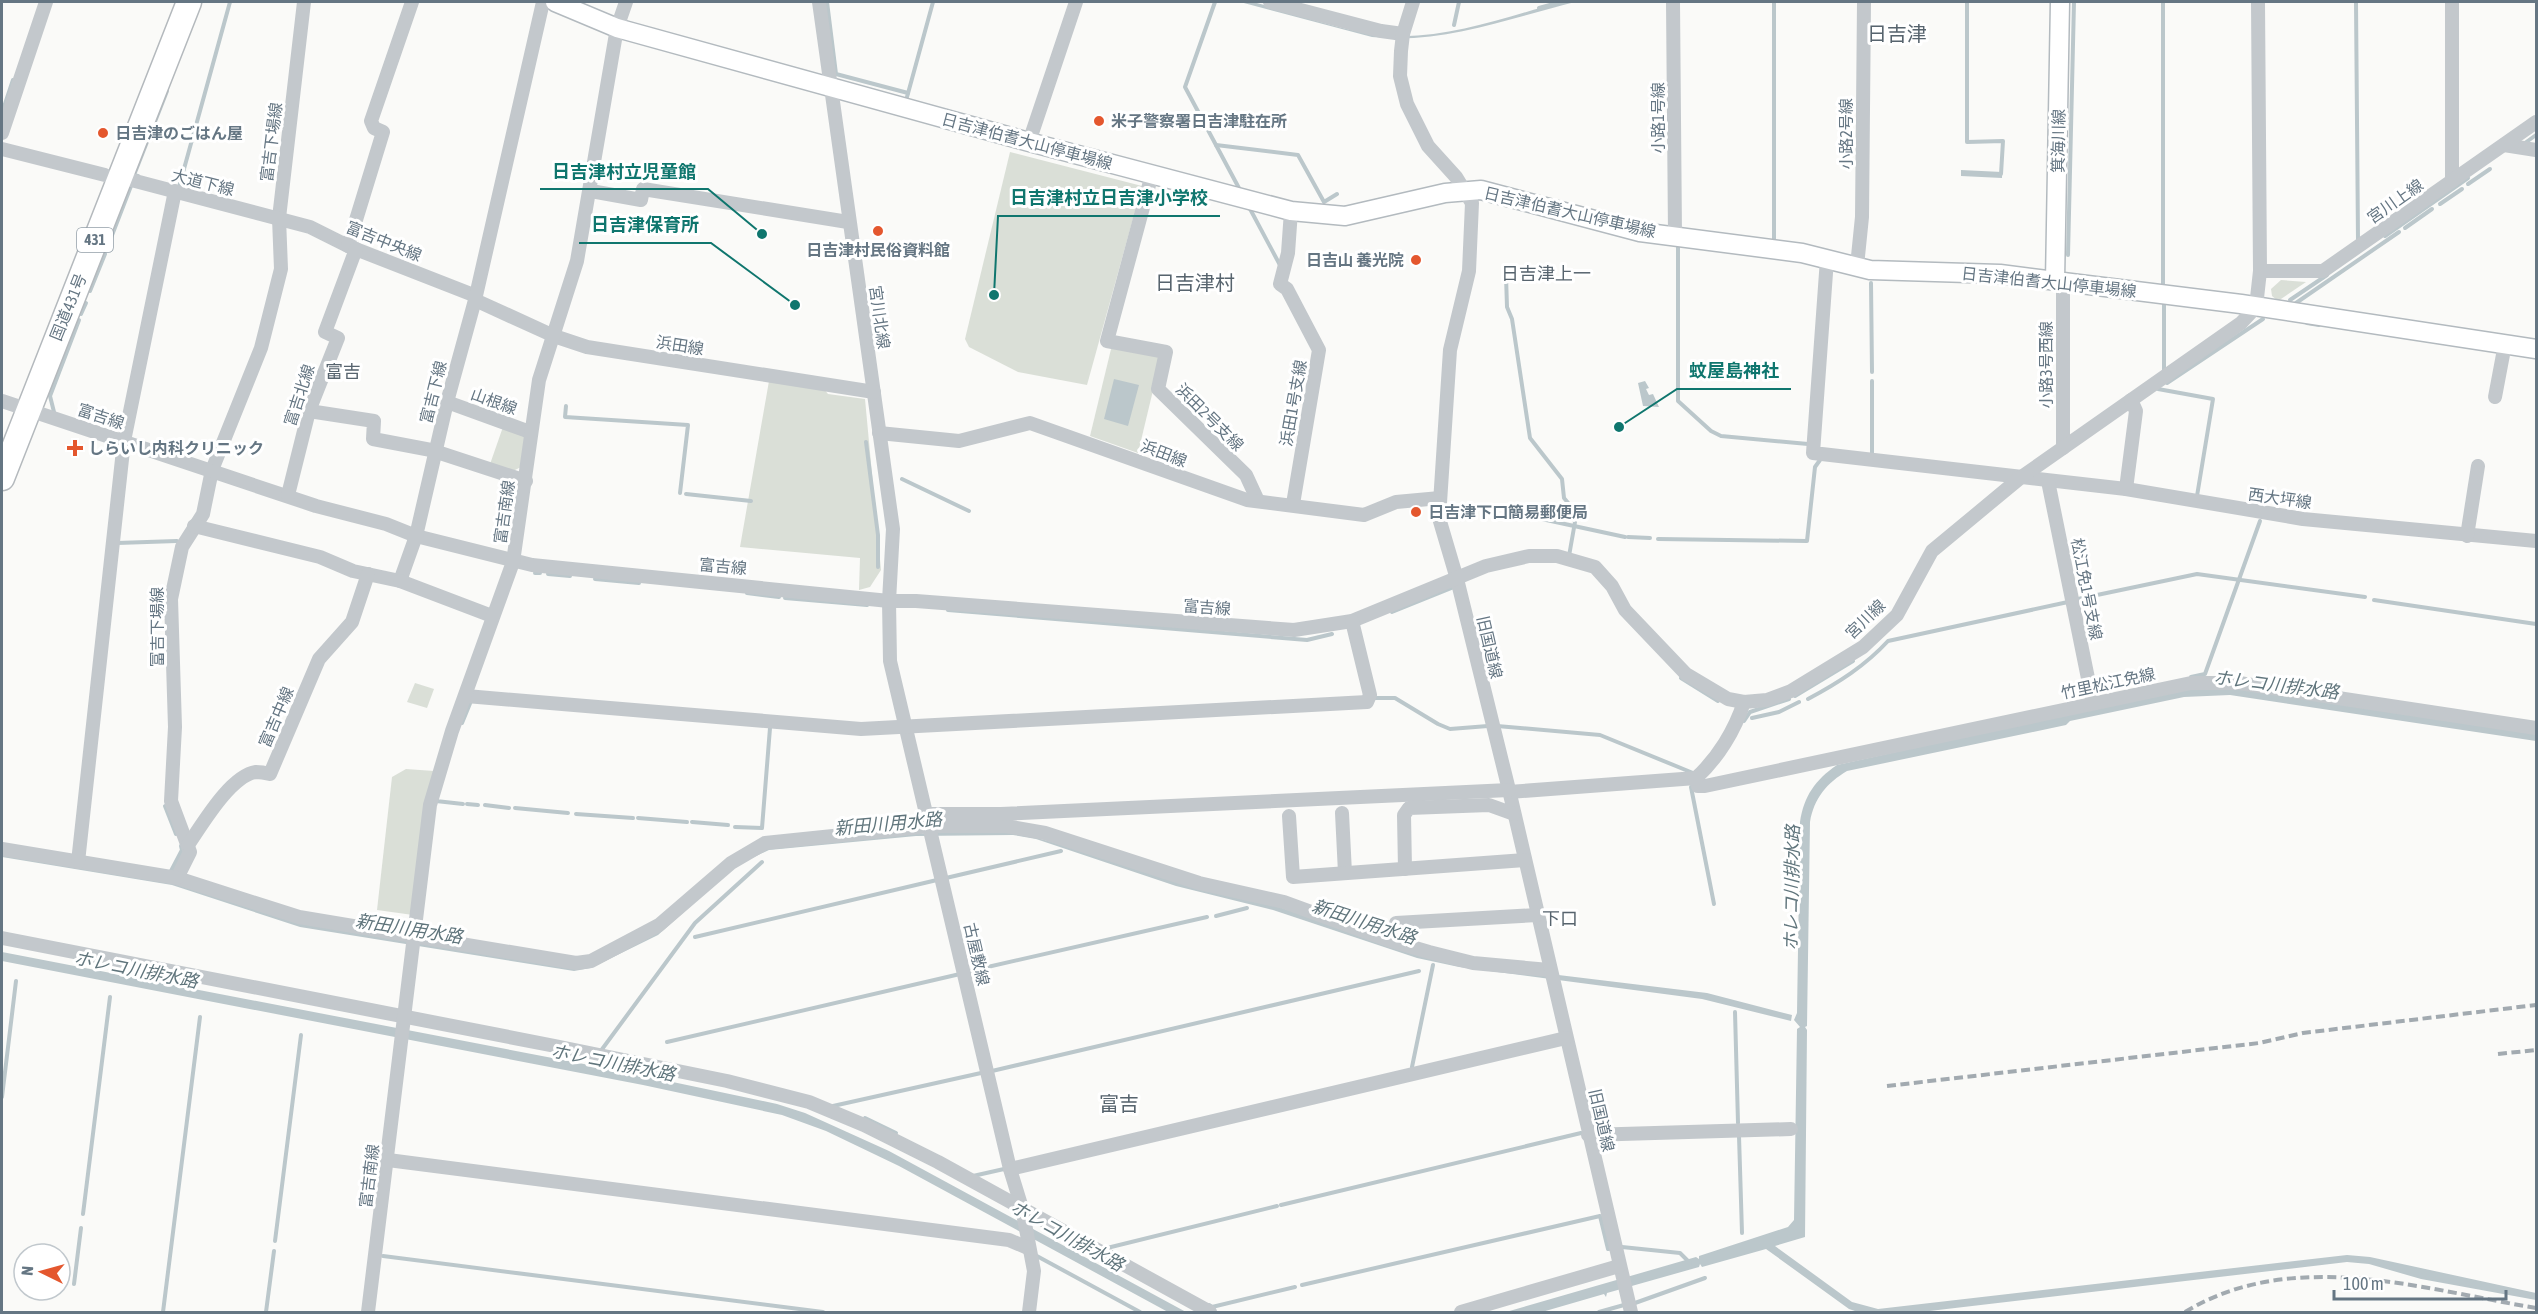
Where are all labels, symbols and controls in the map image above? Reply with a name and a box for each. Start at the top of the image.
district label: 日吉津 [1867,22,1927,45]
street label: 小路1号線 [1649,82,1667,154]
street label: 小路2号線 [1837,98,1855,170]
street label: 富吉下場線 [257,101,285,183]
street label: 箕海川線 [2048,109,2068,173]
street label: 日吉津伯耆大山停車場線 [940,110,1114,172]
place label: 米子警察署日吉津駐在所 [1111,112,1287,130]
marker: 米子警察署日吉津駐在所 [1092,114,1106,128]
place label: 日吉津のごはん屋 [115,124,243,142]
marker: 日吉津のごはん屋 [96,126,110,140]
callout: 日吉津村立児童館 [540,153,708,189]
text: 日吉津村立児童館 [552,161,696,182]
street label: 大道下線 [170,166,236,198]
street label: 宮川上線 [2364,175,2426,227]
callout: 日吉津村立日吉津小学校 [998,180,1220,216]
street label: 日吉津伯耆大山停車場線 [1482,183,1658,241]
text: 日吉津村立日吉津小学校 [1010,187,1208,208]
callout: 日吉津保育所 [579,207,711,243]
text: 日吉津保育所 [591,214,699,235]
street label: 富吉中央線 [344,218,424,264]
marker: 日吉津村民俗資料館 [871,224,885,238]
road number: 431 [77,228,113,252]
place label: 日吉津村民俗資料館 [806,241,950,259]
place label: 日吉山 養光院 [1306,251,1404,269]
marker: 日吉山 養光院 [1409,253,1423,267]
district label: 日吉津上一 [1501,263,1591,284]
street label: 日吉津伯耆大山停車場線 [1961,264,2137,300]
street label: 国道431号 [46,271,90,343]
district label: 日吉津村 [1155,271,1235,294]
street label: 宮川北線 [867,284,893,350]
street label: 小路3号西線 [2037,321,2055,409]
street label: 浜田線 [655,332,705,358]
callout: 蚊屋島神社 [1677,353,1791,389]
street label: 浜田1号支線 [1277,358,1309,448]
street label: 富吉下線 [417,359,449,425]
text: 蚊屋島神社 [1689,360,1779,381]
district label: 富吉 [325,361,361,382]
street label: 富吉北線 [281,362,317,428]
street label: 浜田2号支線 [1173,380,1247,454]
street label: 山根線 [468,384,520,418]
street label: 富吉線 [75,400,127,432]
street label: 浜田線 [1138,436,1190,470]
marker: しらいし内科クリニック [66,439,84,457]
place label: しらいし内科クリニック [88,439,264,457]
street label: 富吉南線 [491,479,517,545]
street label: 西大坪線 [2247,485,2313,511]
place label: 日吉津下口簡易郵便局 [1428,503,1588,521]
marker: 日吉津下口簡易郵便局 [1409,505,1423,519]
street label: 松江免1号支線 [2068,536,2106,642]
street label: 富吉線 [698,555,748,577]
street label: 富吉下場線 [148,587,166,667]
street label: 富吉線 [1182,596,1232,618]
street label: 宮川線 [1841,596,1889,642]
street label: 旧国道線 [1474,614,1506,680]
street label: 竹里松江免線 [2059,664,2157,702]
water label: ホレコ川排水路 [2212,666,2342,703]
street label: 富吉中線 [255,684,297,750]
water label: 新田川用水路 [833,808,945,839]
water label: ホレコ川排水路 [1780,823,1803,951]
water label: 新田川用水路 [1310,895,1421,949]
district label: 下口 [1542,908,1578,929]
water label: 新田川用水路 [354,910,466,948]
street label: 古屋敷線 [961,921,993,987]
water label: ホレコ川排水路 [72,947,202,992]
water label: ホレコ川排水路 [549,1040,679,1085]
street label: 旧国道線 [1586,1087,1618,1153]
district label: 富吉 [1099,1092,1139,1115]
street label: 富吉南線 [356,1143,382,1209]
water label: ホレコ川排水路 [1007,1196,1129,1276]
north arrow [12,1242,72,1302]
scale bar [2334,1263,2506,1301]
text: N [18,1265,36,1276]
text: 100 m [2343,1273,2384,1294]

